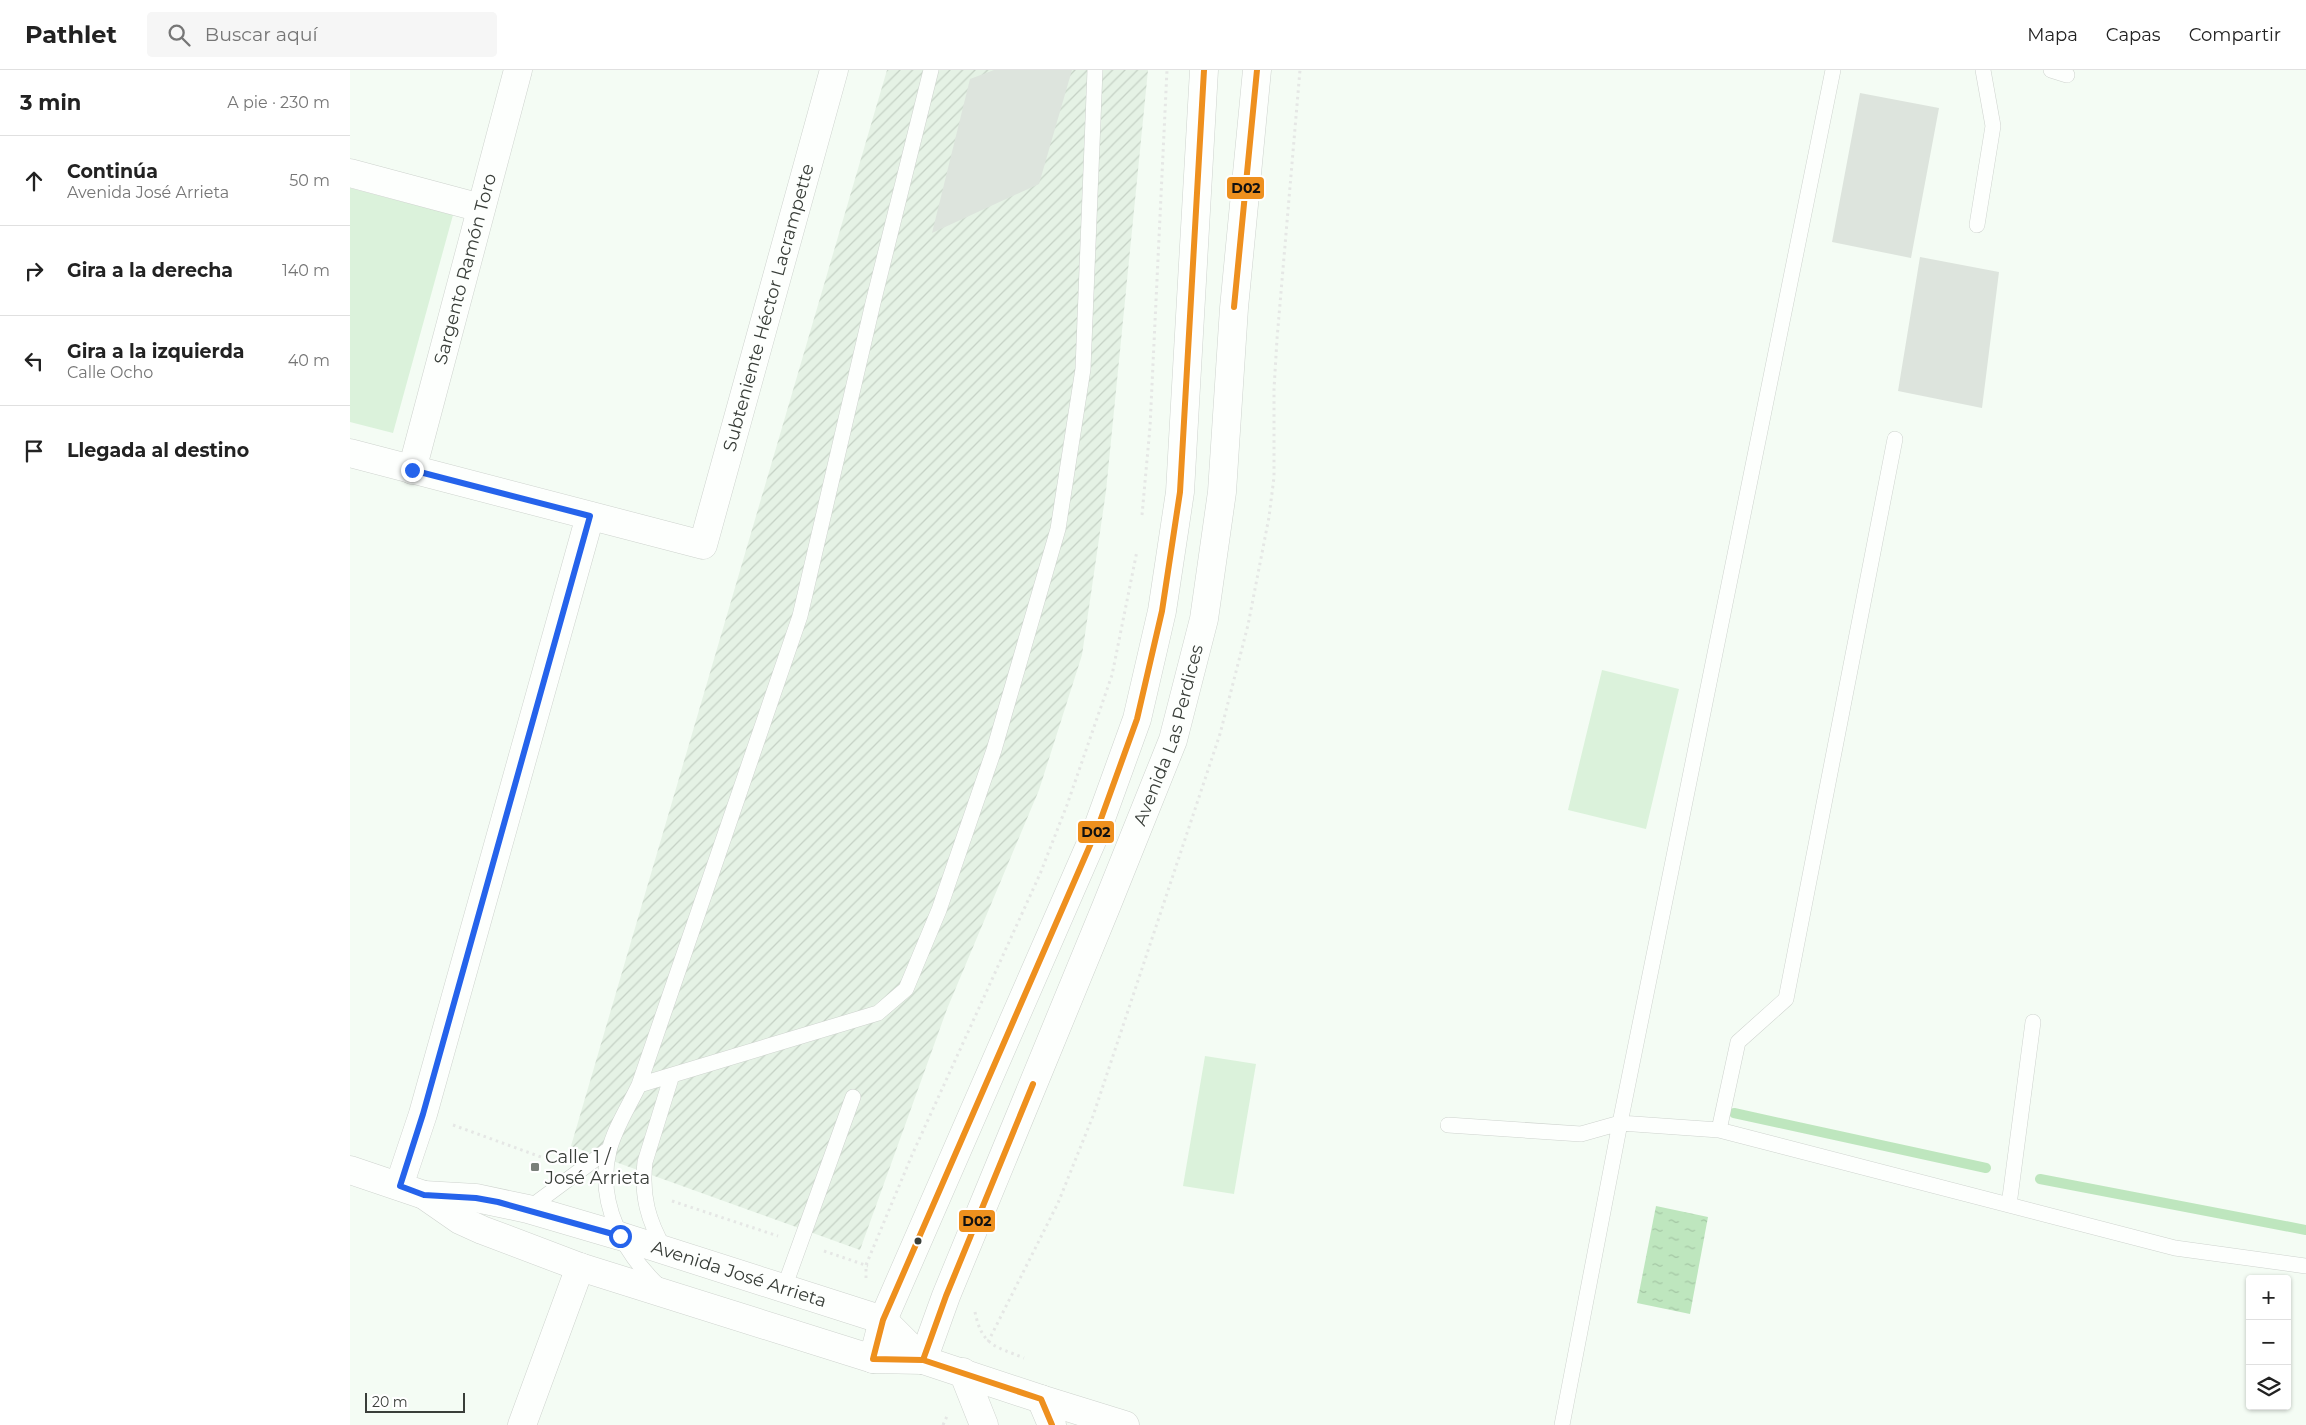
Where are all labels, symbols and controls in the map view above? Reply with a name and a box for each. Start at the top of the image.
search box [147,12,497,57]
text: Pathlet [25,20,117,49]
icon: search [165,21,193,49]
text: Buscar aquí [205,23,318,46]
text: Mapa [2027,24,2078,46]
text: Capas [2106,24,2161,46]
text: Compartir [2189,24,2281,46]
text: 3 min [20,90,81,115]
text: A pie · 230 m [227,93,330,112]
text: Continúa [67,160,158,183]
street label: Subteniente Héctor Lacrampette [718,161,819,454]
icon: ahead [20,167,48,195]
text: 50 m [289,171,330,190]
street label: Sargento Ramón Toro [429,171,501,367]
line badge: D02 [1226,176,1265,200]
text: D02 [1231,179,1261,197]
text: Avenida José Arrieta [67,183,229,202]
icon: right [20,257,48,285]
text: Gira a la derecha [67,259,233,282]
text: 140 m [282,261,330,280]
text: Gira a la izquierda [67,340,245,363]
icon: left [20,347,48,375]
text: 40 m [288,351,330,370]
text: Calle Ocho [67,363,153,382]
icon: arrive [20,437,48,465]
text: Llegada al destino [67,439,249,462]
route end [401,459,424,482]
street label: Avenida Las Perdices [1129,642,1208,829]
line badge: D02 [1077,820,1115,844]
text: D02 [1081,823,1111,841]
place label: Calle 1 / José Arrieta [544,1146,650,1189]
marker: Calle 1 / José Arrieta [529,1161,541,1173]
line badge: D02 [958,1209,996,1233]
text: D02 [962,1212,992,1230]
route start [609,1225,632,1248]
street label: Avenida José Arrieta [649,1236,829,1312]
unlabelled marker [913,1236,923,1246]
map controls [2246,1275,2291,1410]
button: + [2246,1275,2291,1320]
button: − [2246,1320,2291,1365]
button: layers [2246,1365,2291,1410]
scale bar [365,1390,465,1413]
text: 20 m [372,1393,408,1411]

